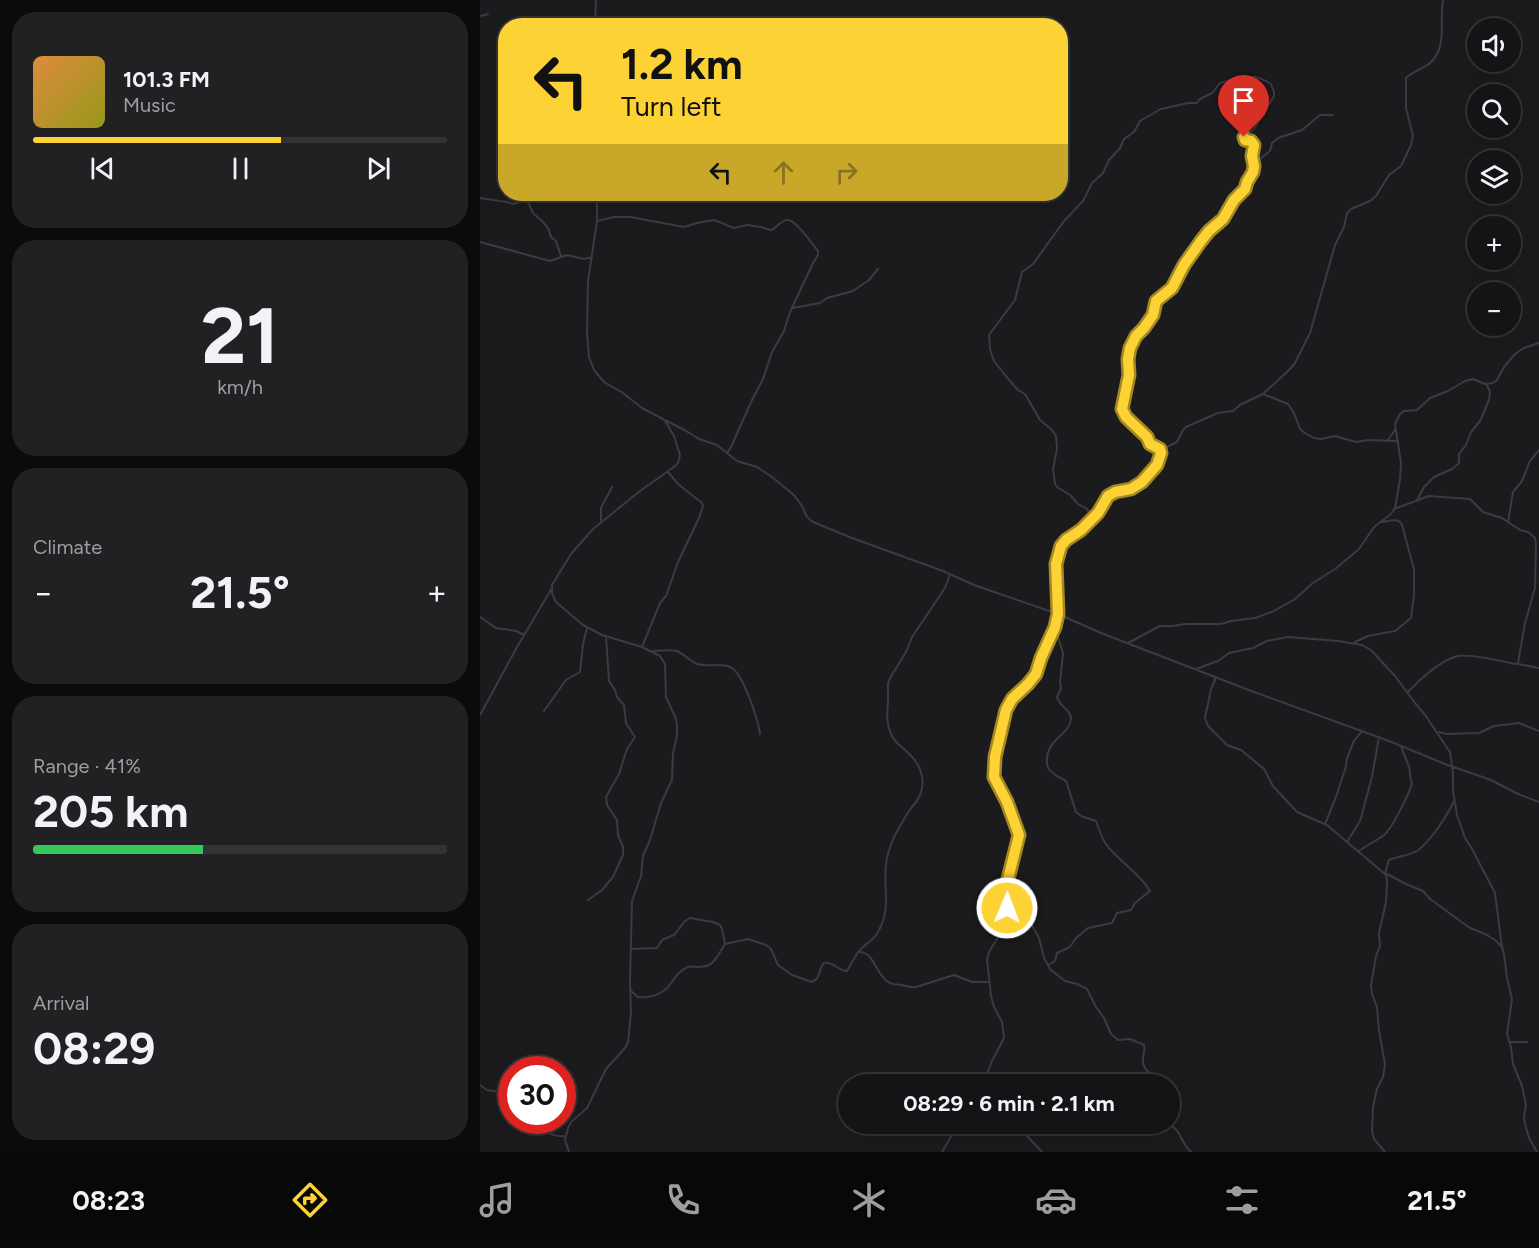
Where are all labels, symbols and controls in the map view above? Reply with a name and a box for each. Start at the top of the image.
map controls [1467,18,1521,336]
button: sound [1467,18,1521,72]
text: 1.2 km [621,39,743,90]
icon: left [522,42,600,120]
text: 101.3 FM [123,66,210,93]
pin [1218,75,1269,137]
icon: arrive [1227,84,1260,117]
button: search [1467,84,1521,138]
text: Turn left [621,90,721,123]
text: Music [123,93,176,117]
button: layers [1467,150,1521,204]
icon: previous [86,152,119,185]
icon: pause [224,152,257,185]
icon: next [362,152,395,185]
icon: left [704,156,737,189]
icon: ahead [767,156,800,189]
icon: right [830,156,863,189]
button: + [1467,216,1521,270]
button: − [1467,282,1521,336]
text: 21 [201,289,279,383]
text: km/h [217,375,263,399]
text: Climate [33,535,102,559]
text: 21.5° [190,565,290,619]
text: − [33,573,54,612]
text: + [426,573,447,612]
text: Range · 41% [33,754,141,778]
text: 205 km [33,784,189,838]
position arrow [975,876,1039,940]
text: Arrival [33,991,89,1015]
text: 08:29 [33,1021,155,1075]
speed limit sign: 30 [498,1056,576,1134]
text: 08:29 · 6 min · 2.1 km [903,1090,1115,1117]
icon: directions [289,1179,331,1221]
icon: music [476,1179,518,1221]
icon: phone [662,1179,704,1221]
icon: climate [848,1179,890,1221]
icon: car [1035,1179,1077,1221]
icon: filters [1221,1179,1263,1221]
text: 08:23 [72,1184,145,1217]
text: 21.5° [1407,1184,1467,1217]

